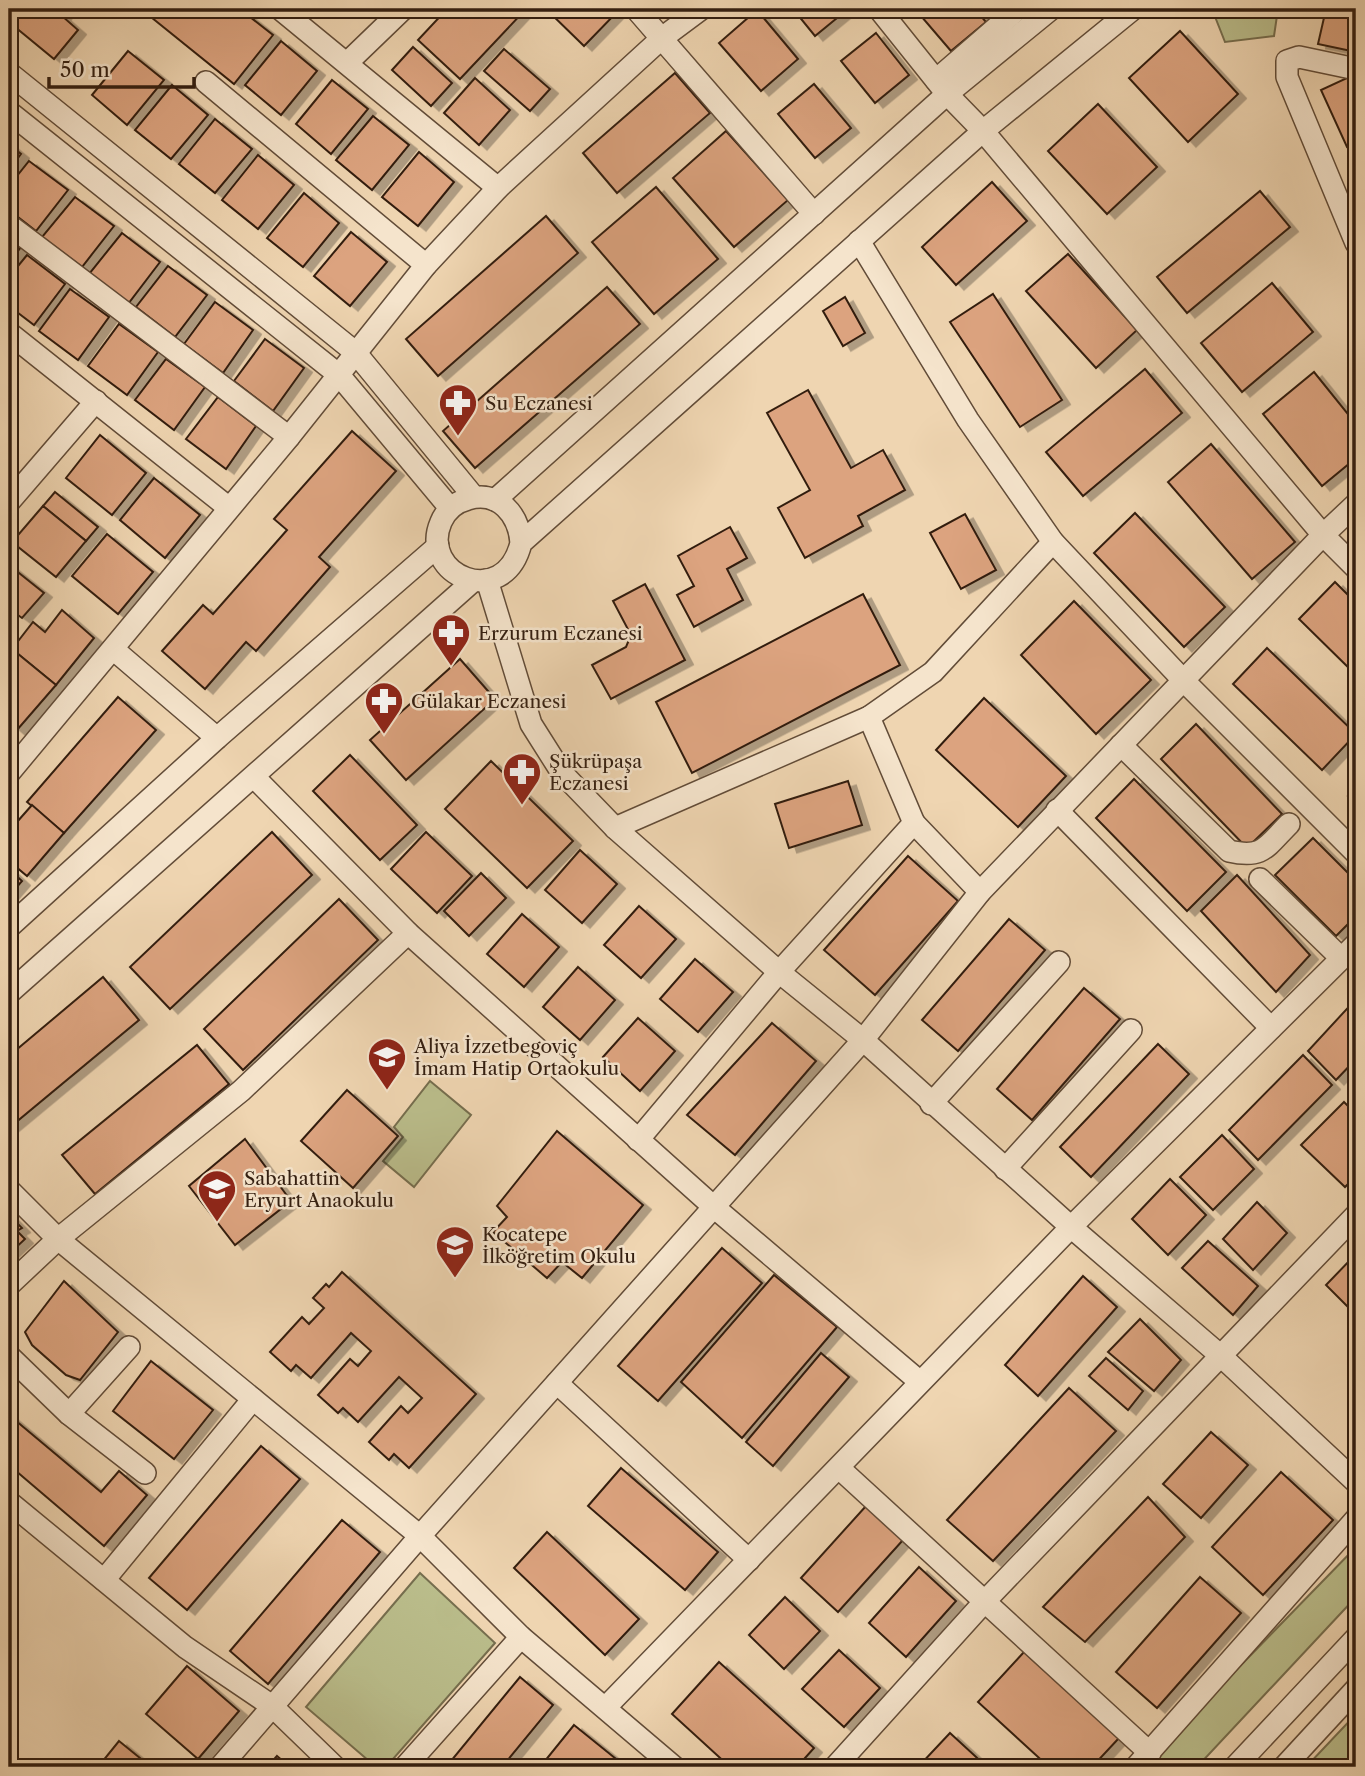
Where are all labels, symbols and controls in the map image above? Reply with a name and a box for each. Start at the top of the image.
scale bar [49,46,194,90]
text: 50 m [60,57,110,82]
pharmacy icon: Su Eczanesi [437,382,479,437]
place label: Su Eczanesi [485,392,593,415]
pharmacy icon: Erzurum Eczanesi [430,612,472,667]
place label: Erzurum Eczanesi [478,622,643,645]
pharmacy icon: Gülakar Eczanesi [363,680,405,735]
place label: Gülakar Eczanesi [411,690,566,713]
place label: Şükrüpaşa Eczanesi [549,750,642,795]
pharmacy icon: Şükrüpaşa Eczanesi [501,751,543,806]
place label: Aliya İzzetbegoviç İmam Hatip Ortaokulu [413,1035,620,1080]
school or university icon: Aliya İzzetbegoviç İmam Hatip Ortaokulu [366,1036,408,1091]
place label: Sabahattin Eryurt Anaokulu [244,1167,394,1212]
school or university icon: Sabahattin Eryurt Anaokulu [196,1168,238,1223]
place label: Kocatepe İlköğretim Okulu [482,1223,636,1268]
school or university icon: Kocatepe İlköğretim Okulu [434,1224,476,1279]

